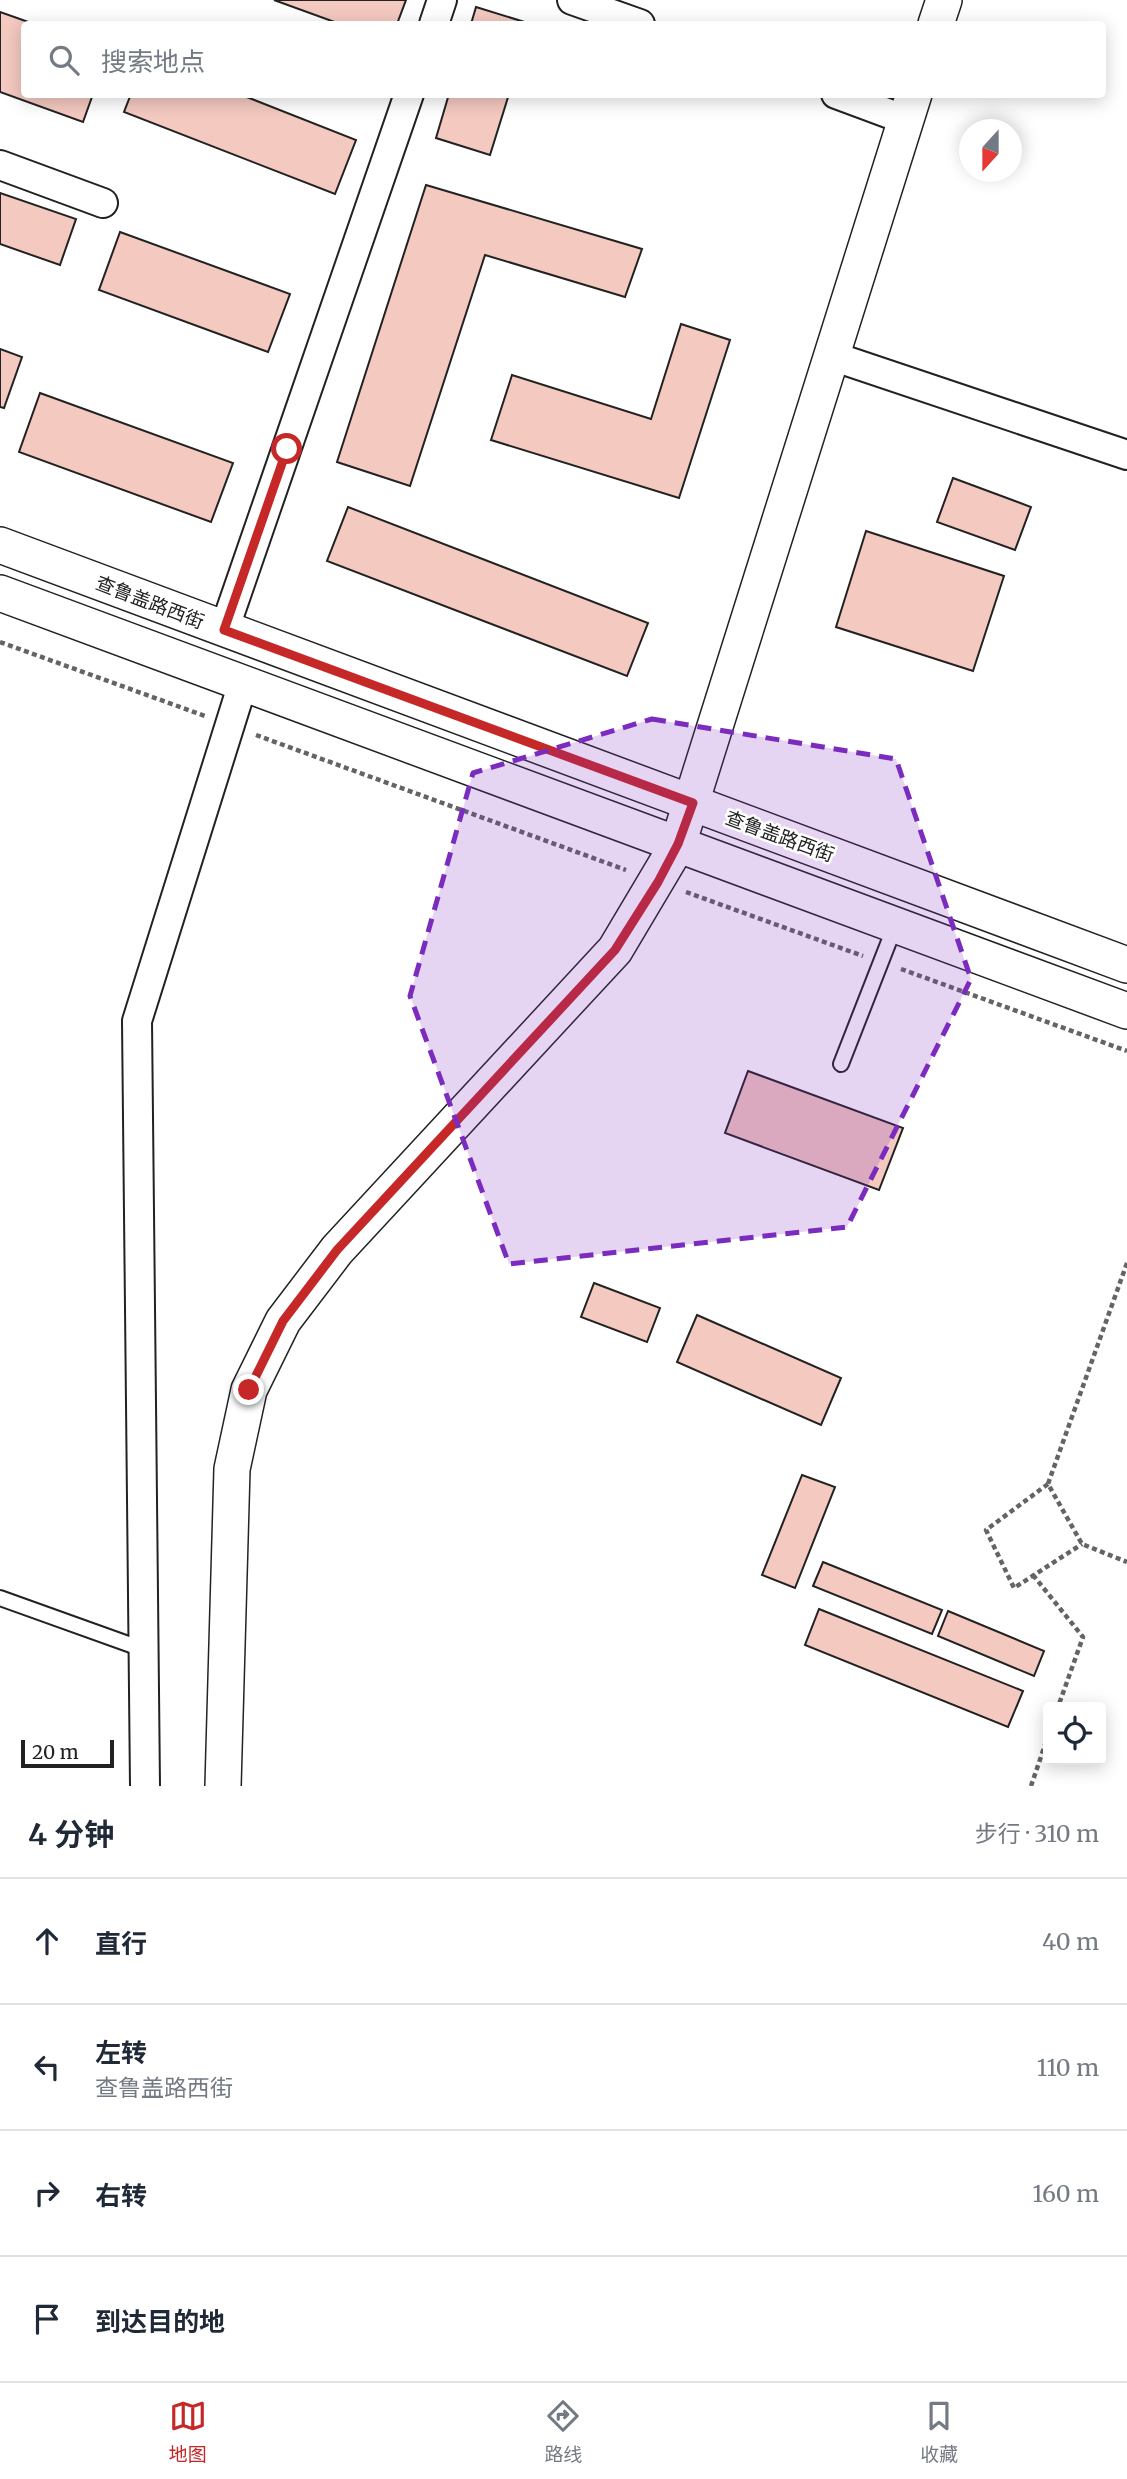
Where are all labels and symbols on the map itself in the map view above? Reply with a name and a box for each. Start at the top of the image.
north arrow [959,119,1022,182]
route start [271,433,302,464]
street label: 查鲁盖路西街 [92,570,208,634]
street label: 查鲁盖路西街 [722,805,838,867]
route end [233,1374,264,1405]
scale bar [21,1737,114,1769]

